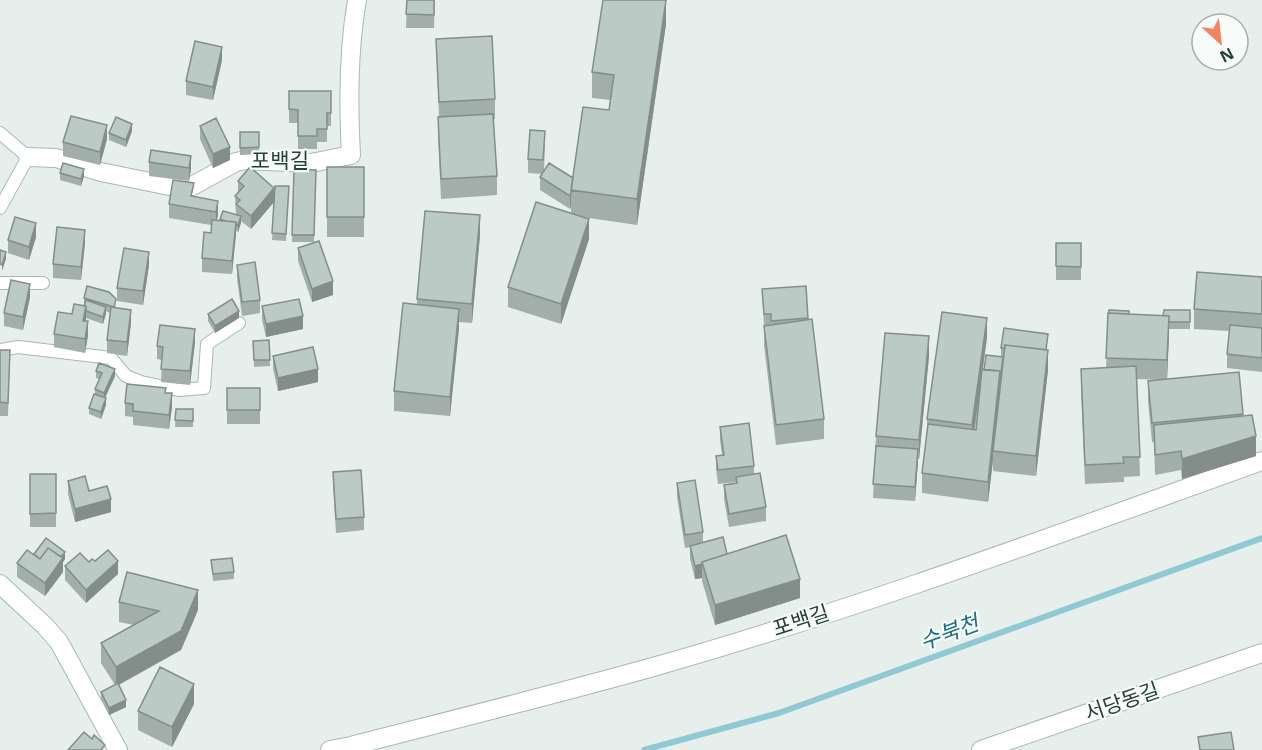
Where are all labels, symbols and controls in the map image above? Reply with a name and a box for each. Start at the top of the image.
north arrow [1190,12,1250,72]
text: N [1216,43,1238,68]
street label: 포백길 [251,146,309,174]
street label: 포백길 [769,598,833,642]
water label: 수북천 [915,606,985,656]
street label: 서당동길 [1081,675,1163,727]

